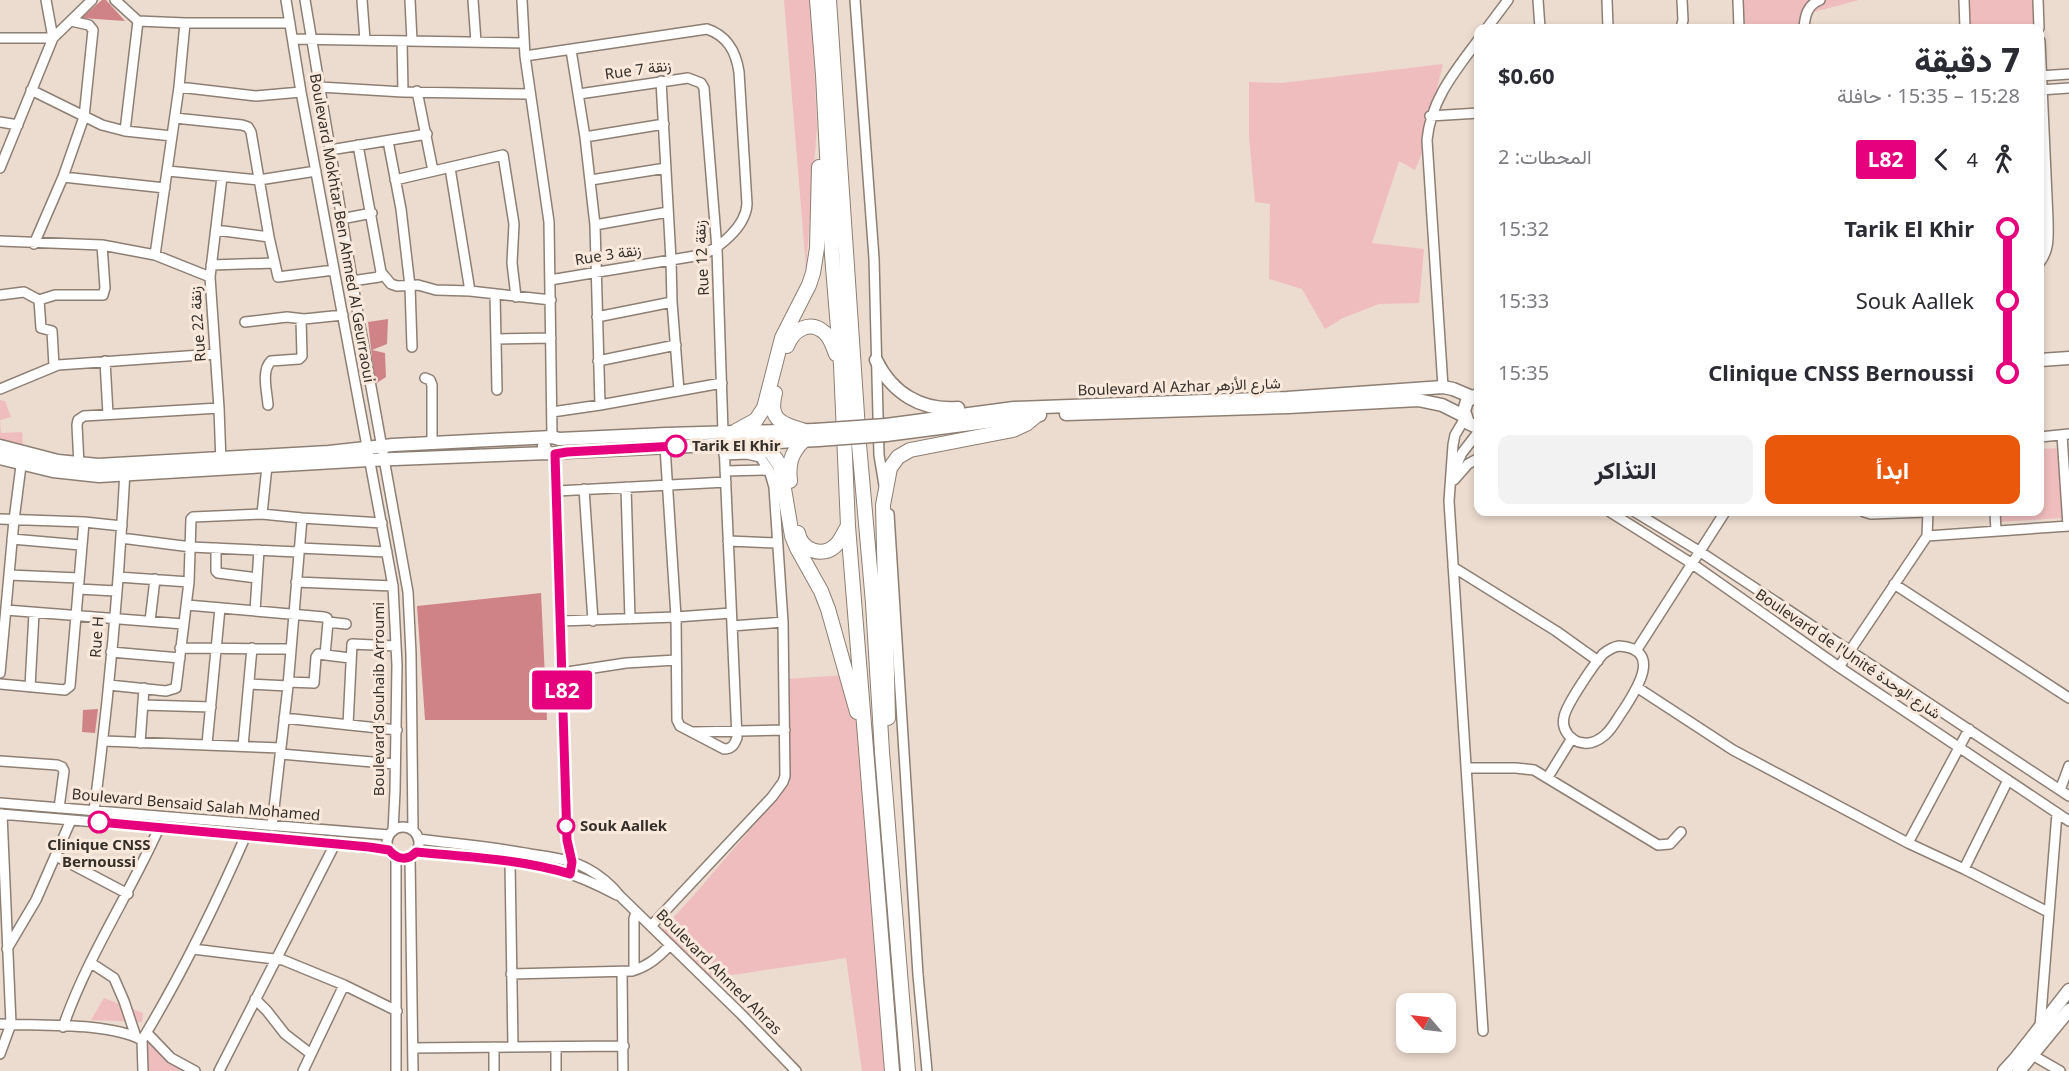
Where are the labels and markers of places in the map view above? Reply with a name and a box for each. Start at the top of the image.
marker: Tarik El Khir [665,435,687,457]
place label: Tarik El Khir [692,435,781,455]
marker: Clinique CNSS Bernoussi [88,811,110,833]
place label: Souk Aallek [580,815,668,835]
marker: Souk Aallek [557,817,575,835]
place label: Clinique CNSS Bernoussi [47,834,151,871]

